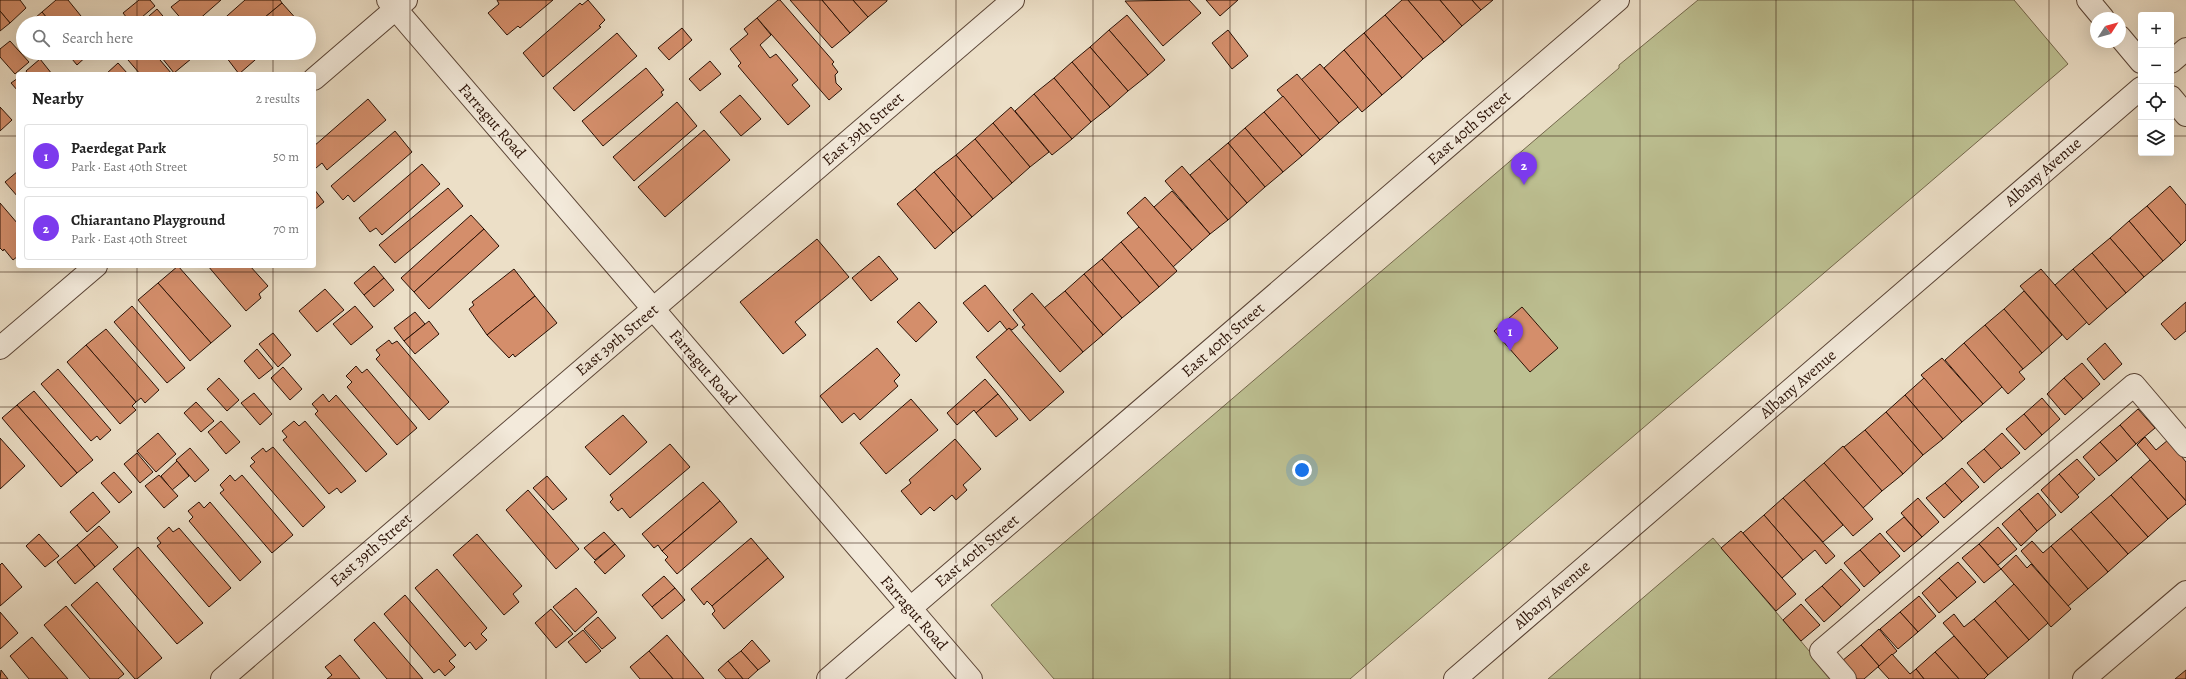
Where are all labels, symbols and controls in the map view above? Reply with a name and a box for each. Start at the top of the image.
north arrow [2090,12,2126,48]
map controls [2138,12,2174,156]
button: + [2138,12,2174,48]
search box [16,16,316,60]
icon: search [30,27,52,49]
text: Search here [62,28,133,48]
button: − [2138,48,2174,84]
street label: Farragut Road [453,79,531,164]
button: locate [2138,84,2174,120]
street label: East 40th Street [1423,86,1515,170]
text: Nearby [32,87,83,110]
street label: East 39th Street [817,87,909,171]
text: 2 results [256,90,300,107]
button: layers [2138,120,2174,156]
street label: Albany Avenue [1999,133,2086,212]
text: Paerdegat Park [71,138,166,158]
text: 1 [44,148,48,165]
text: 50 m [273,148,299,165]
pin: 2 [1511,152,1537,185]
text: Park · East 40th Street [71,158,187,175]
text: Chiarantano Playground [71,210,225,230]
text: 2 [43,220,49,237]
text: 70 m [273,220,299,237]
text: Park · East 40th Street [71,230,187,247]
street label: East 40th Street [1177,298,1269,382]
street label: East 39th Street [571,299,663,381]
pin: 1 [1497,318,1523,351]
street label: Farragut Road [664,325,742,410]
street label: Albany Avenue [1754,345,1841,424]
your location [1292,460,1312,480]
street label: East 39th Street [325,508,417,592]
street label: East 40th Street [930,509,1024,593]
street label: Albany Avenue [1508,556,1595,635]
street label: Farragut Road [875,571,953,656]

